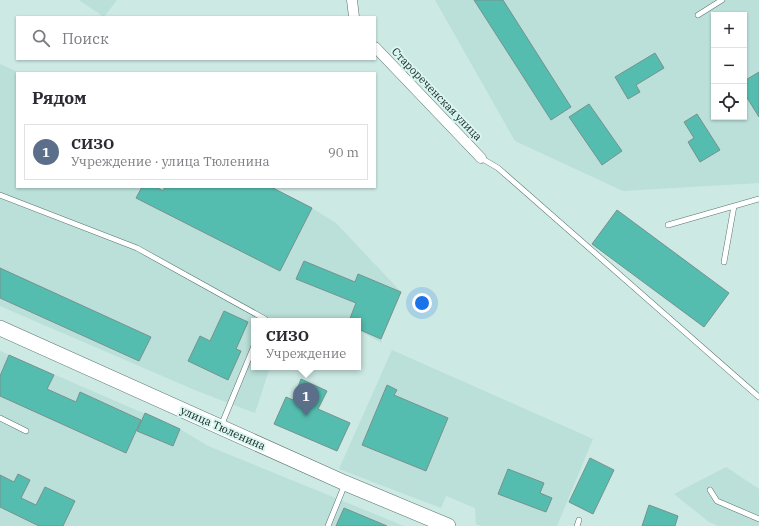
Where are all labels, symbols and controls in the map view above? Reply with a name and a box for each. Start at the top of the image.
map controls [711,12,747,120]
button: + [711,12,747,48]
search box [16,16,376,60]
icon: search [30,27,52,49]
text: Поиск [62,29,109,48]
street label: Старореченская улица [389,44,485,144]
button: − [711,48,747,84]
button: locate [711,84,747,120]
text: Рядом [32,87,87,109]
text: СИЗО [71,134,114,153]
text: 1 [42,144,50,161]
text: 90 m [328,144,359,161]
text: Учреждение · улица Тюленина [71,153,270,170]
your location [412,293,432,313]
popup [251,318,361,370]
text: СИЗО [266,326,309,345]
text: Учреждение [266,345,346,362]
pin: 1 [293,383,319,416]
street label: улица Тюленина [178,403,268,453]

